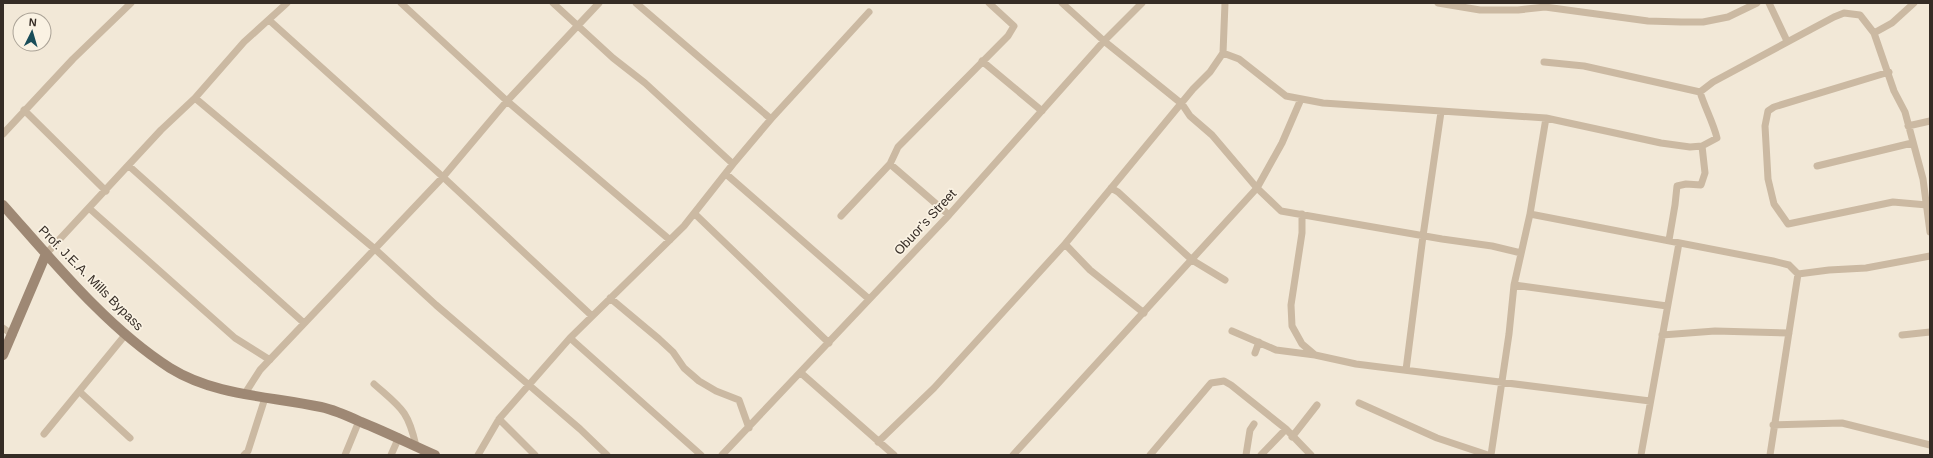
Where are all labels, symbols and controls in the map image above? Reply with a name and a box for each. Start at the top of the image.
north arrow [12,12,52,52]
text: N [28,16,37,28]
street label: Obuor’s Street [891,186,959,258]
street label: Prof. J.E.A. Mills Bypass [36,223,147,334]

